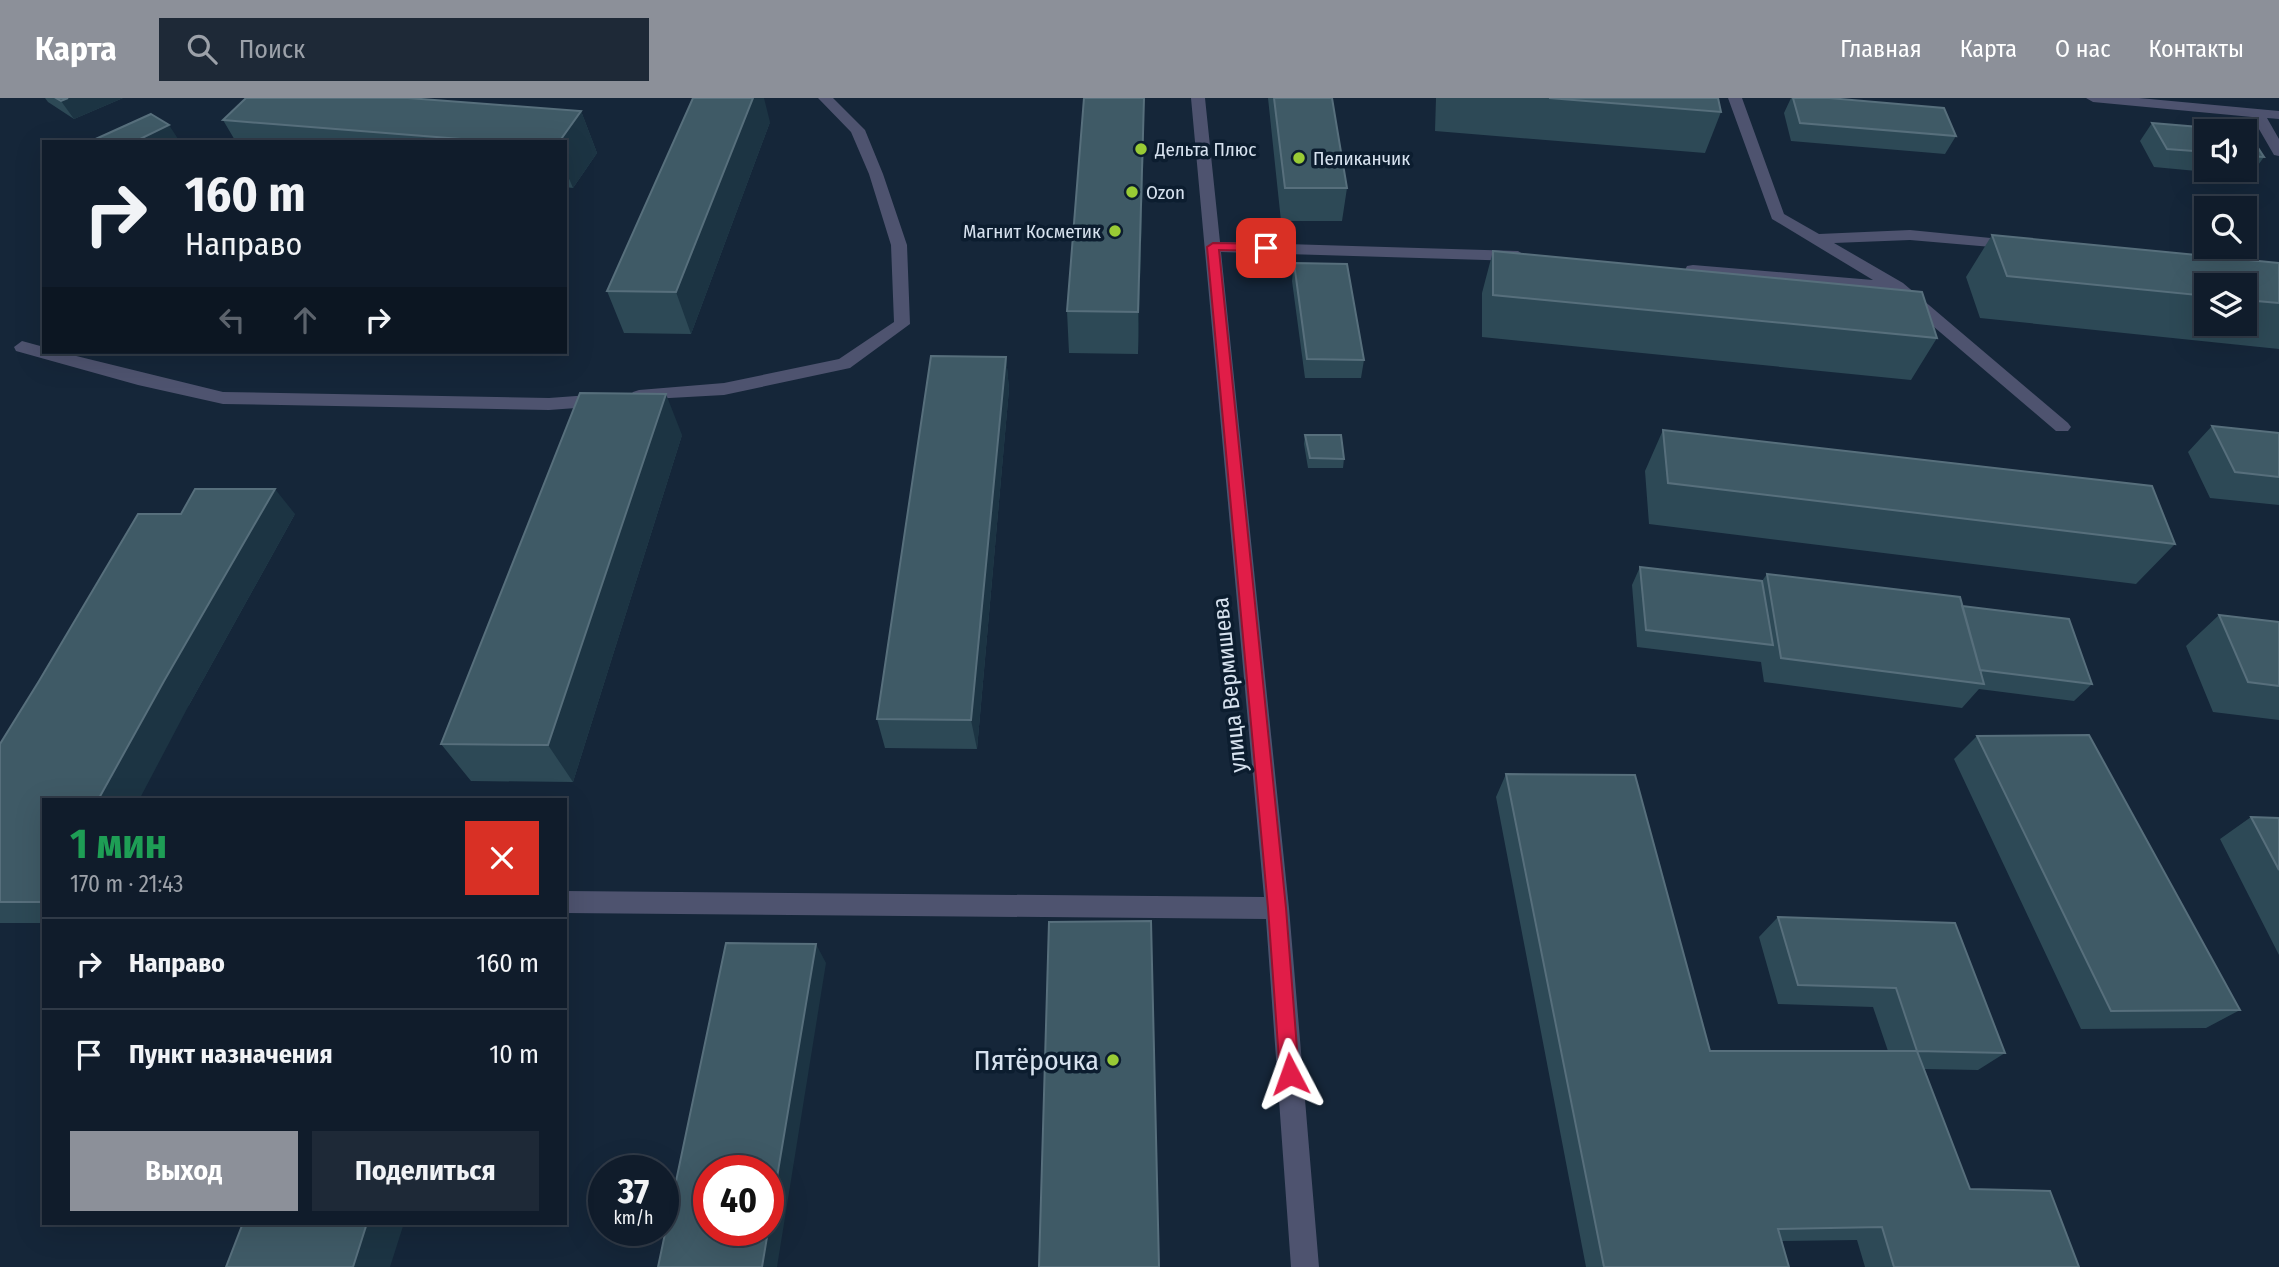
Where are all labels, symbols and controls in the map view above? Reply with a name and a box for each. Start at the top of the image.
search box [159,18,649,81]
text: Карта [35,29,117,69]
icon: search [183,30,221,68]
text: Поиск [239,34,305,65]
text: Главная [1840,35,1922,63]
text: Карта [1960,35,2017,63]
text: О нас [2055,35,2110,63]
text: Контакты [2148,35,2244,63]
map controls [2194,119,2257,336]
button: sound [2194,119,2257,182]
place label: Дельта Плюс [1154,138,1256,161]
marker: Дельта Плюс [1133,141,1149,157]
place label: Пеликанчик [1313,147,1410,170]
marker: Пеликанчик [1291,150,1307,166]
text: 160 m [185,165,306,224]
icon: right [70,168,161,259]
place label: Ozon [1146,181,1185,204]
marker: Ozon [1124,184,1140,200]
button: search [2194,196,2257,259]
pin [1236,218,1296,278]
place label: Магнит Косметик [963,220,1101,243]
marker: Магнит Косметик [1107,223,1123,239]
text: Направо [185,225,302,263]
icon: arrive [1247,229,1285,267]
button: layers [2194,273,2257,336]
icon: left [213,301,251,339]
icon: ahead [286,301,324,339]
icon: right [359,301,397,339]
street label: улица Вермишева [1206,596,1252,774]
text: 1 мин [70,819,167,869]
button: close [465,821,539,895]
text: 170 m · 21:43 [70,870,183,898]
icon: right [70,945,108,983]
text: Направо [129,948,225,979]
text: 160 m [476,948,539,979]
icon: arrive [70,1036,108,1074]
position arrow [1253,1037,1327,1111]
text: Пункт назначения [129,1039,333,1070]
text: 10 m [489,1039,539,1070]
place label: Пятёрочка [974,1044,1099,1077]
marker: Пятёрочка [1105,1052,1121,1068]
button: Выход [70,1131,298,1211]
button: Поделиться [312,1131,539,1211]
speed limit sign: 40 [693,1155,784,1246]
text: 37 [618,1170,649,1212]
text: km/h [613,1207,654,1229]

